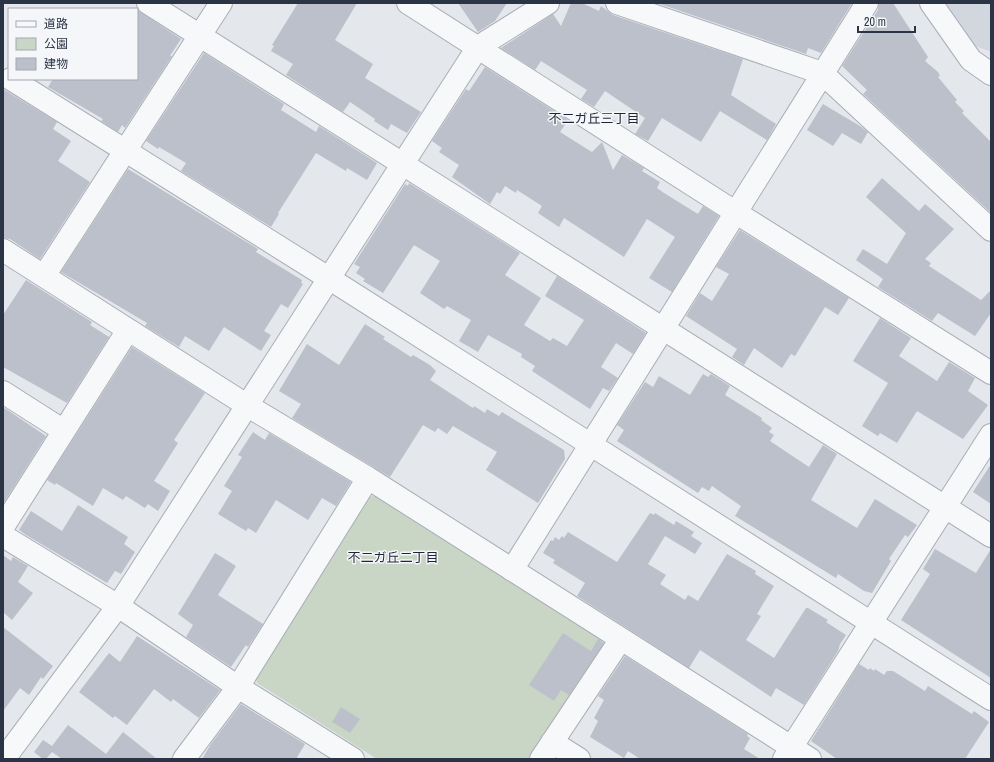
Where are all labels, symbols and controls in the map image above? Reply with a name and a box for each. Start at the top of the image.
legend [8,8,138,80]
scale bar [858,8,915,34]
text: 20 m [864,14,886,30]
text: 道路 [44,16,68,32]
text: 公園 [44,36,68,52]
text: 建物 [44,56,68,72]
district label: 不二ガ丘三丁目 [548,110,640,127]
district label: 不二ガ丘二丁目 [347,549,439,566]

